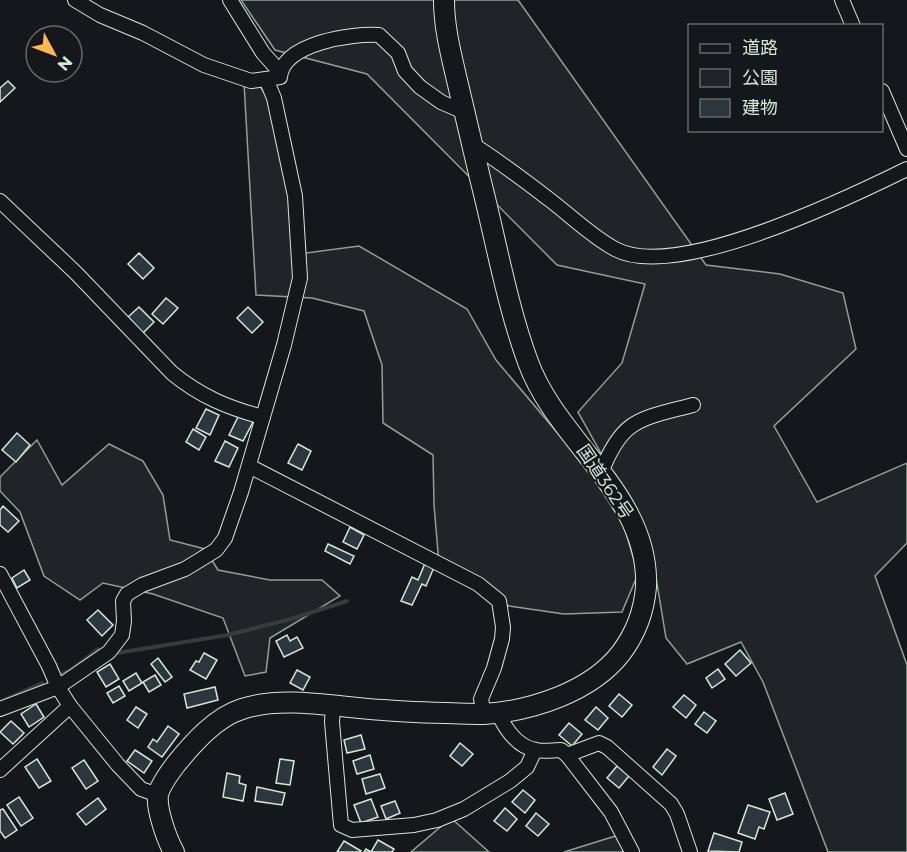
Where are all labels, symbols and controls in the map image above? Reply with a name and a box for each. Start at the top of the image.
north arrow [24,24,84,84]
legend [688,24,883,132]
text: 道路 [742,37,778,59]
text: N [54,52,76,75]
text: 公園 [742,67,778,89]
text: 建物 [742,97,778,119]
street label: 国道362号 [572,440,638,524]

